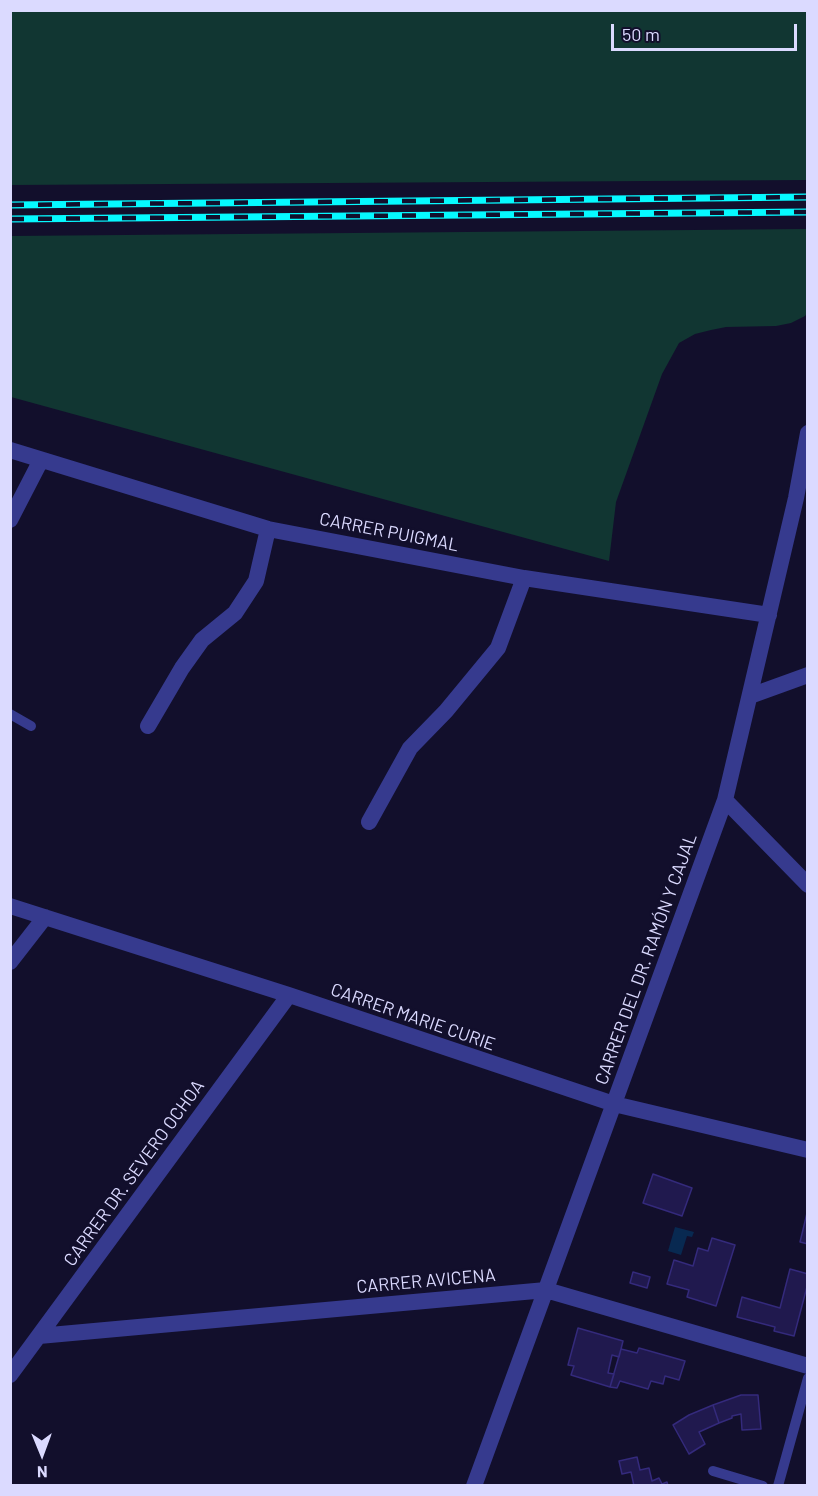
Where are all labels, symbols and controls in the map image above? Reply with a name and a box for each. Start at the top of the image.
scale bar [614,12,800,50]
text: 50 m [622,23,660,45]
street label: CARRER PUIGMAL [318,508,460,556]
street label: CARRER DEL DR. RAMÓN Y CAJAL [590,830,702,1088]
street label: CARRER MARIE CURIE [328,979,498,1055]
street label: CARRER DR. SEVERO OCHOA [59,1076,209,1270]
street label: CARRER AVICENA [356,1264,496,1298]
north arrow [12,1424,72,1484]
text: N [37,1463,48,1482]

